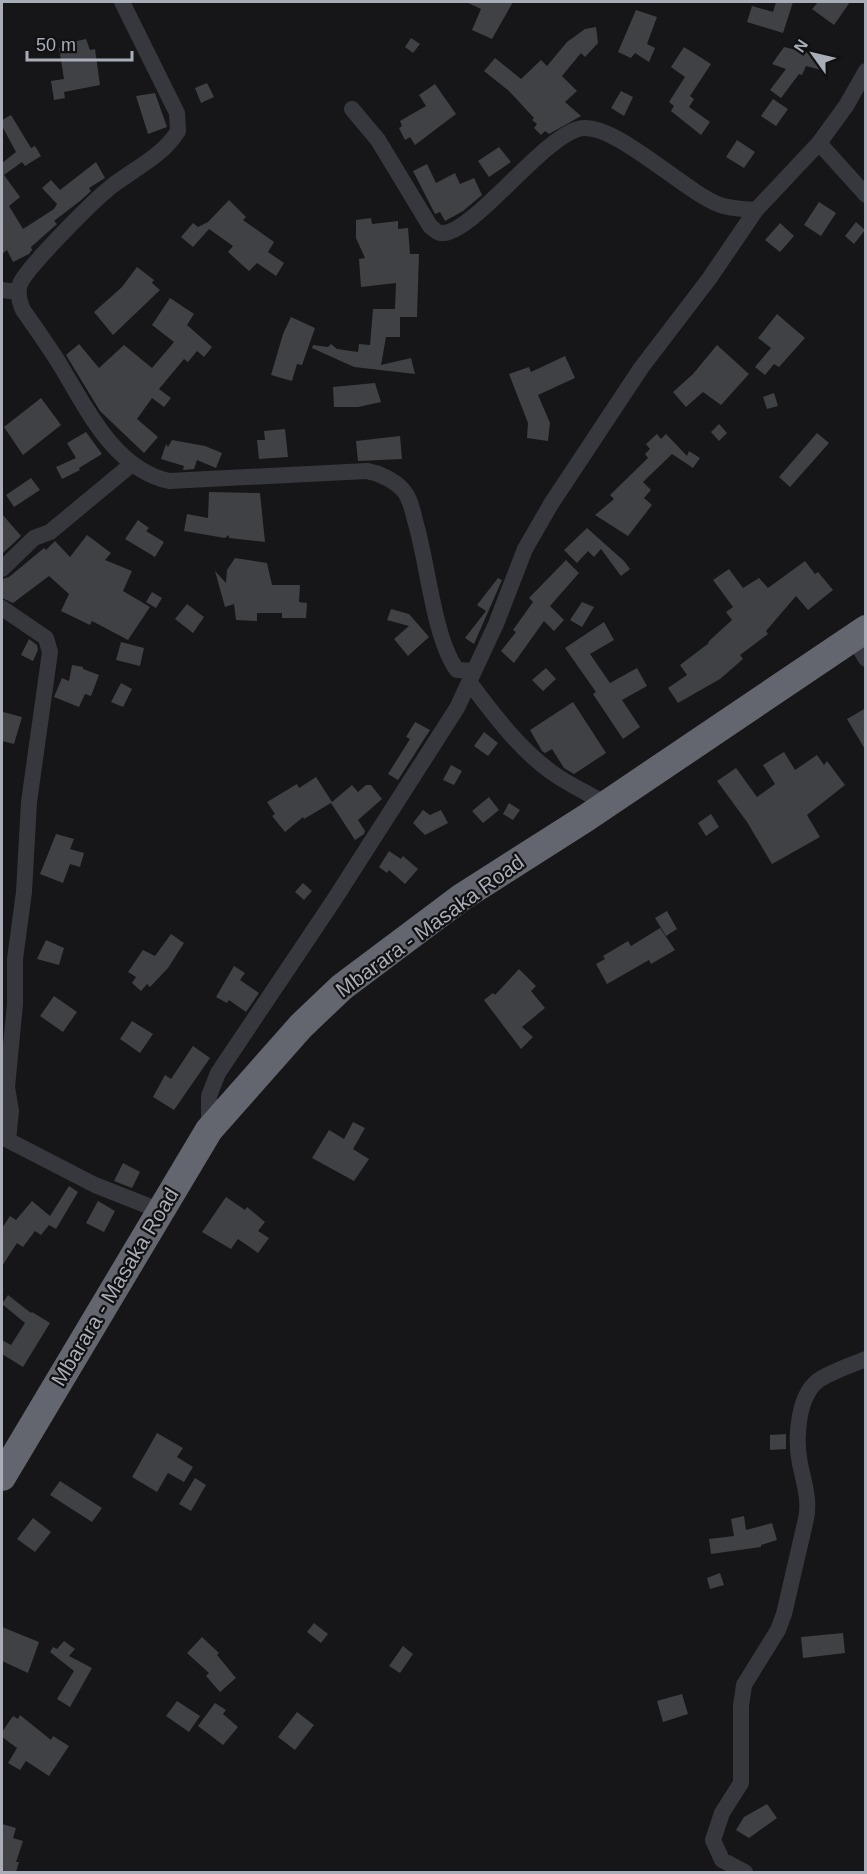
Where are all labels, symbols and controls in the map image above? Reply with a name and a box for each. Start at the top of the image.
scale bar [27,24,132,62]
north arrow [783,24,843,84]
text: 50 m [36,35,76,55]
text: N [791,36,811,55]
street label: Mbarara - Masaka Road [331,850,528,1001]
street label: Mbarara - Masaka Road [46,1184,183,1390]

